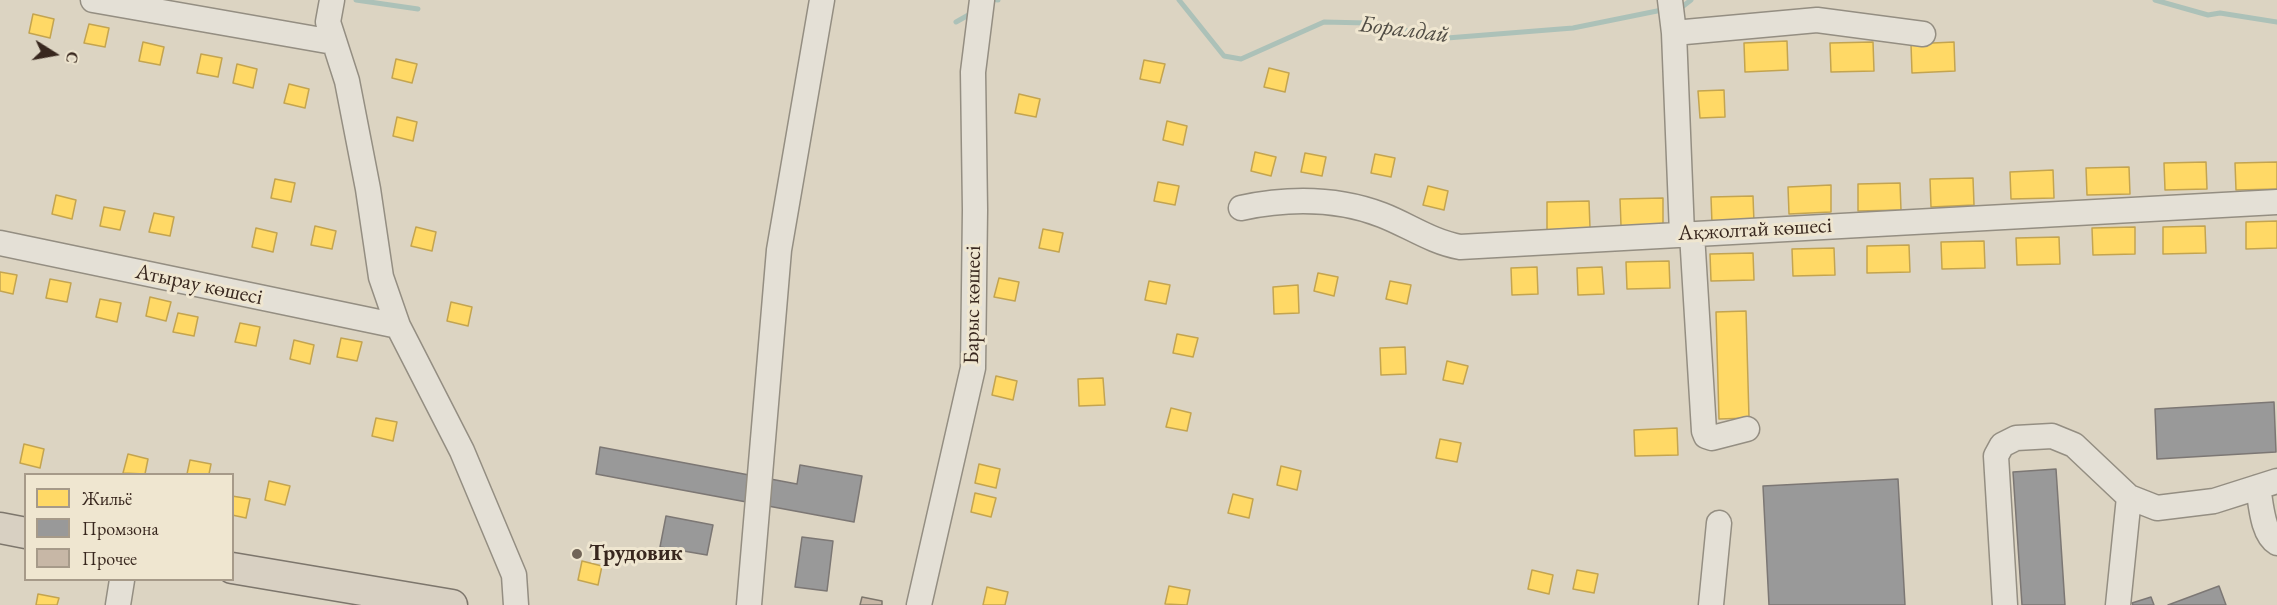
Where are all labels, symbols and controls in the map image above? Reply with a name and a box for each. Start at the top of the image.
water label: Боралдай [1358,10,1450,50]
north arrow [24,24,84,84]
text: С [61,50,84,65]
street label: Ақжолтай көшесі [1677,213,1833,247]
street label: Барыс көшесі [959,245,987,365]
street label: Атырау көшесі [133,259,265,311]
legend [24,473,234,581]
text: Жильё [82,487,132,510]
text: Промзона [82,517,159,540]
place label: Трудовик [589,541,683,567]
text: Прочее [82,547,137,570]
marker: Трудовик [570,547,584,561]

